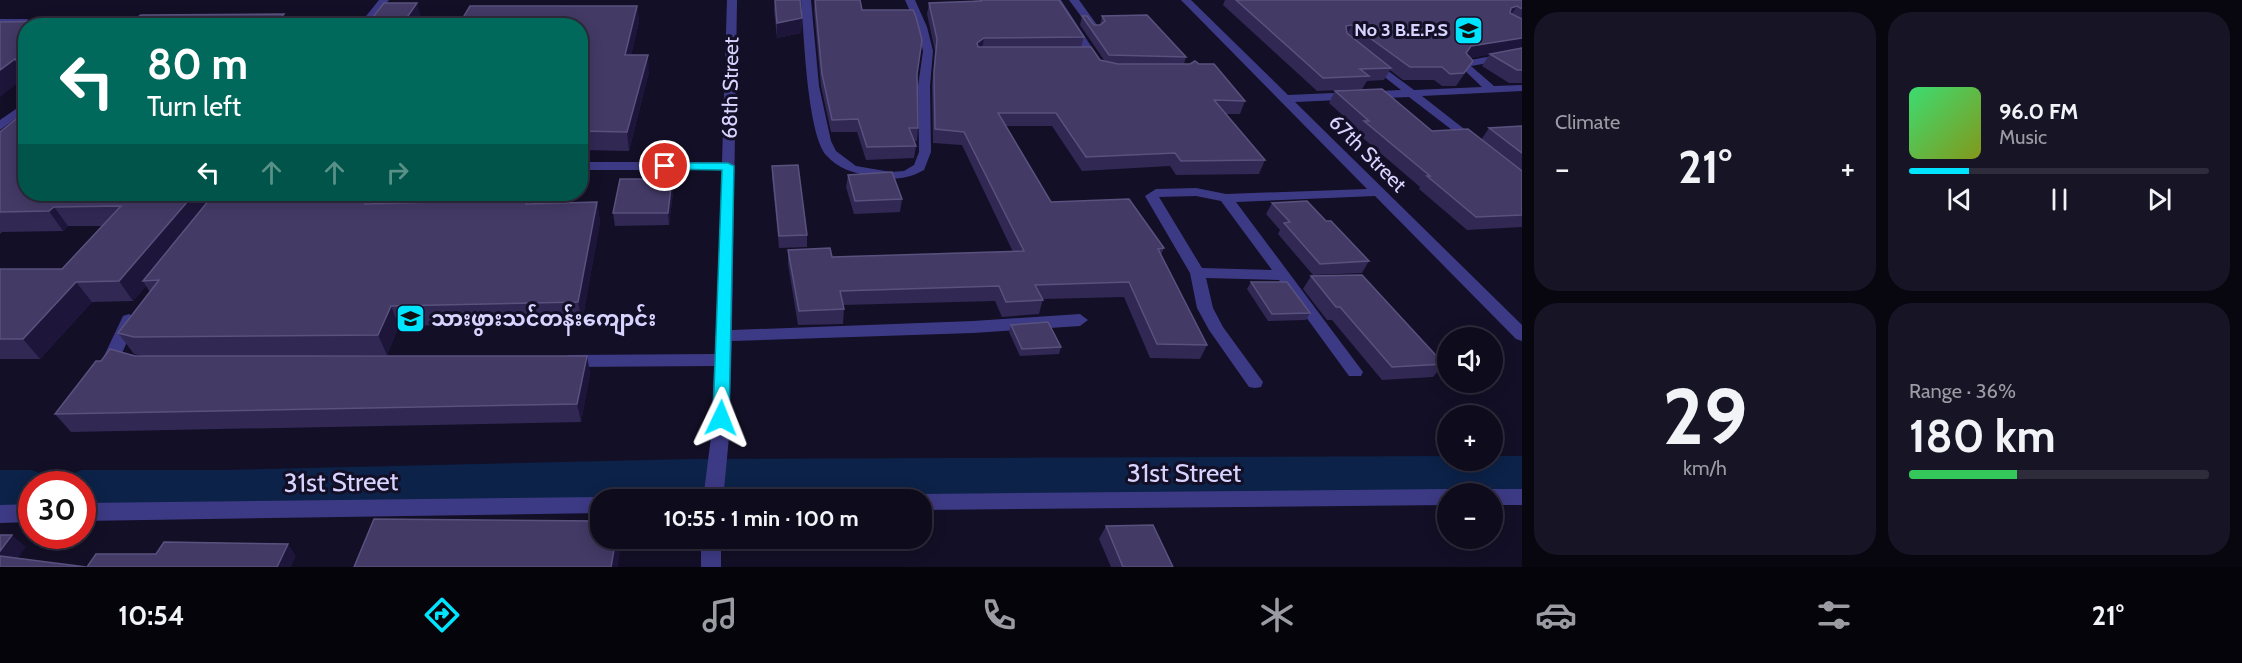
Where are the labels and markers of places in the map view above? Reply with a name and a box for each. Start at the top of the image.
school or university icon: No 3 B.E.P.S [1453,14,1485,46]
place label: No 3 B.E.P.S [1354,19,1448,41]
pin [639,140,690,191]
school or university icon: သားဖွားသင်တန်းကျောင်း [394,302,426,334]
place label: သားဖွားသင်တန်းကျောင်း [431,303,656,337]

